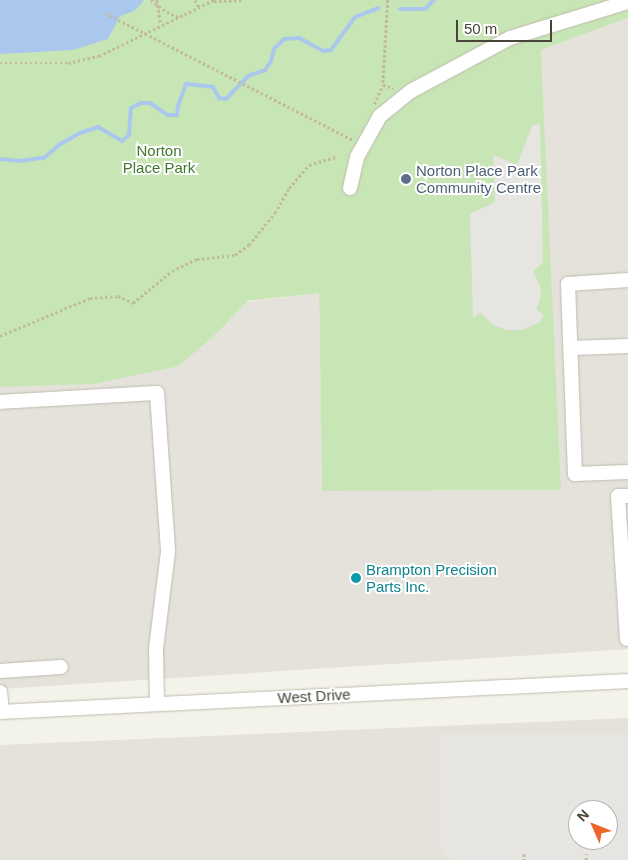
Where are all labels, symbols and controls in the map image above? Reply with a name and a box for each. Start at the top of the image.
scale bar [458,10,554,42]
text: 50 m [464,20,497,37]
park label: Norton Place Park [123,141,195,176]
place label: Norton Place Park Community Centre [416,161,541,196]
marker: Norton Place Park Community Centre [400,173,412,185]
place label: Brampton Precision Parts Inc. [366,560,497,595]
marker: Brampton Precision Parts Inc. [350,572,362,584]
street label: West Drive [277,685,351,707]
north arrow [568,800,618,850]
text: N [574,806,592,824]

